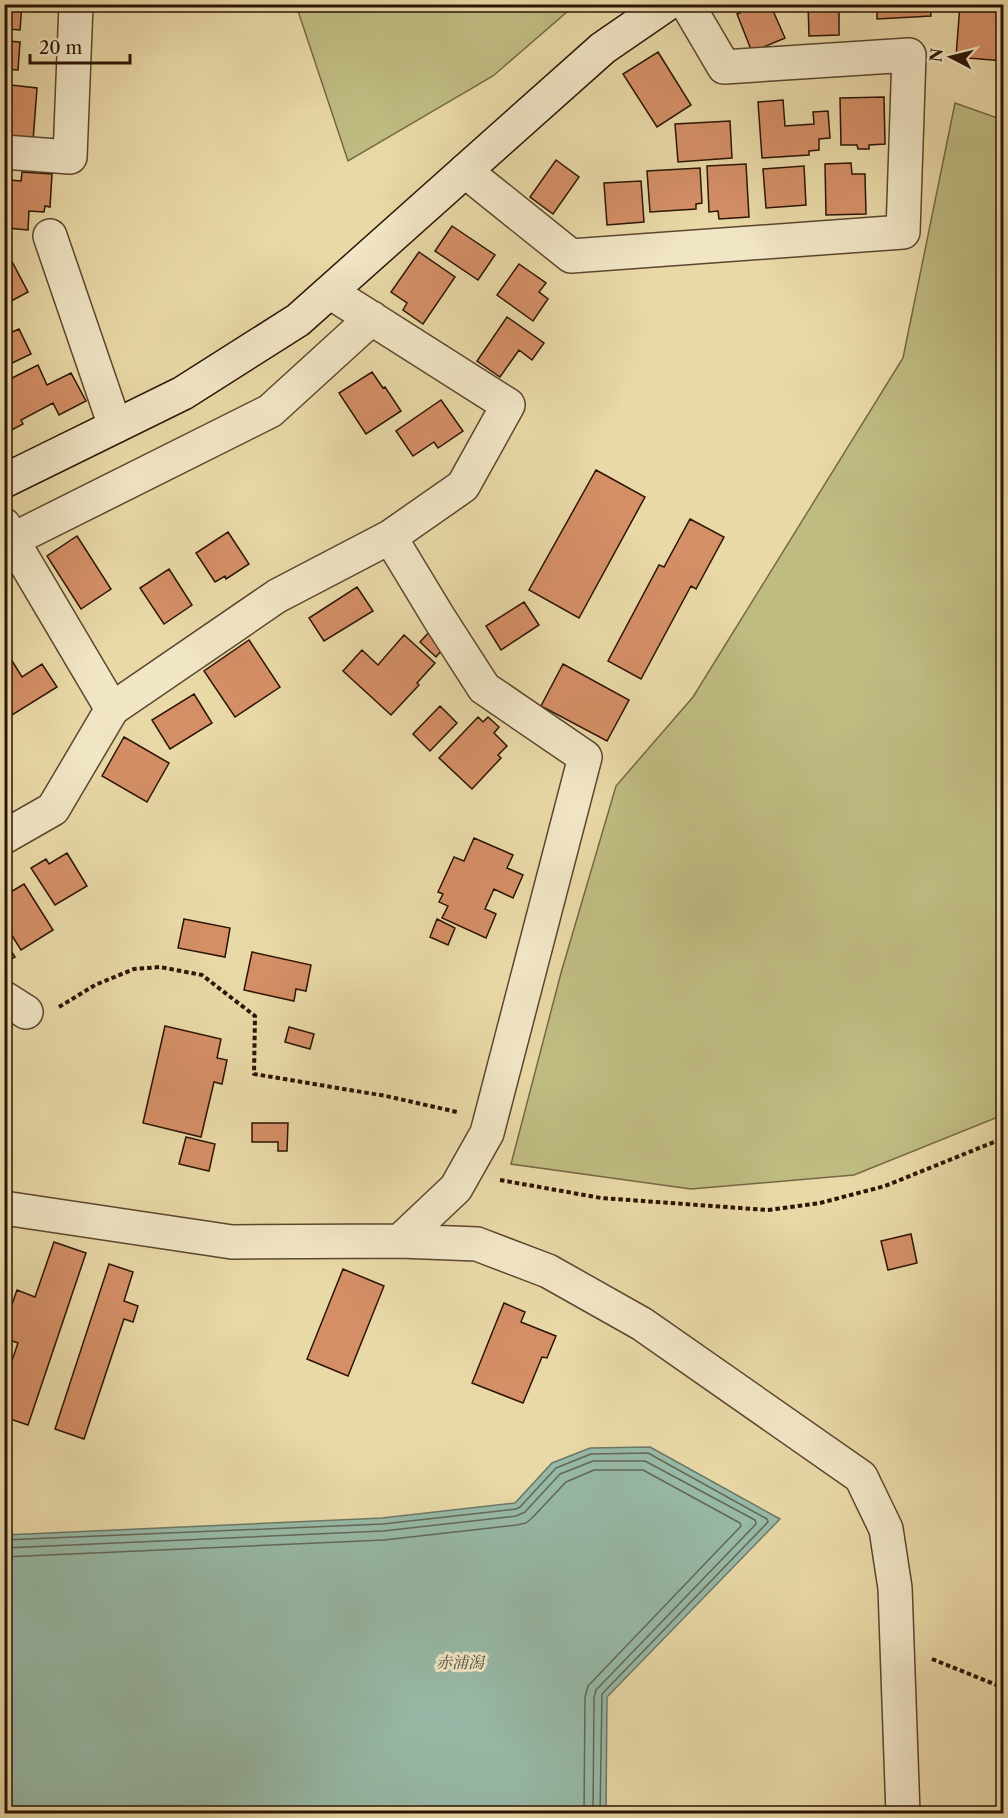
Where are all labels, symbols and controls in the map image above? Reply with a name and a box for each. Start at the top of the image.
scale bar [30,27,130,65]
north arrow [921,27,981,87]
text: 20 m [39,37,83,59]
text: N [925,47,947,63]
water label: 赤浦潟 [436,1652,486,1672]

